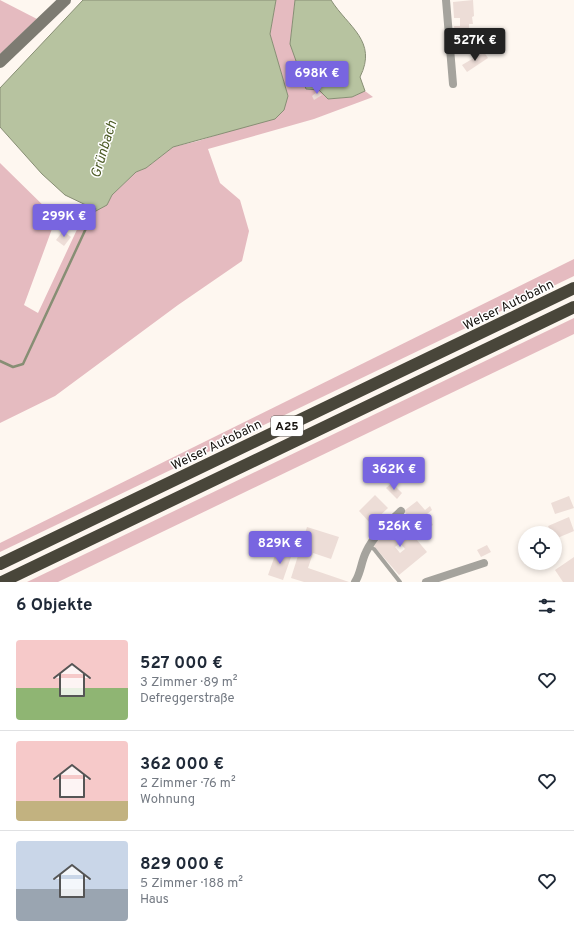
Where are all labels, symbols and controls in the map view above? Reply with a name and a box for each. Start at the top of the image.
pin: 527K € [442,28,508,62]
text: 527K € [453,33,497,49]
pin: 698K € [284,61,350,95]
text: 698K € [295,66,339,82]
water label: Grünbach [88,118,121,180]
pin: 299K € [31,204,97,238]
text: 299K € [42,209,86,225]
street label: Welser Autobahn [461,277,557,335]
road number: A25 [271,416,303,436]
street label: Welser Autobahn [169,417,265,475]
pin: 362K € [361,457,427,491]
text: 362K € [372,462,416,478]
pin: 526K € [367,514,433,548]
text: 526K € [378,519,422,535]
map controls [518,526,562,570]
button: locate [518,526,562,570]
pin: 829K € [247,531,313,565]
text: 829K € [258,536,302,552]
text: 6 Objekte [16,595,93,617]
icon: filters [536,595,558,617]
text: 527 000 € [140,653,223,675]
icon: home [48,656,96,704]
icon: heart [536,669,558,691]
text: 3 Zimmer · 89 m² [140,675,238,691]
text: Defreggerstraße [140,691,234,707]
text: 362 000 € [140,754,224,776]
icon: home [48,757,96,805]
icon: heart [536,770,558,792]
text: 2 Zimmer · 76 m² [140,776,236,792]
text: Wohnung [140,792,195,808]
text: 829 000 € [140,854,224,876]
icon: home [48,857,96,905]
icon: heart [536,870,558,892]
text: 5 Zimmer · 188 m² [140,876,243,892]
text: Haus [140,892,169,908]

